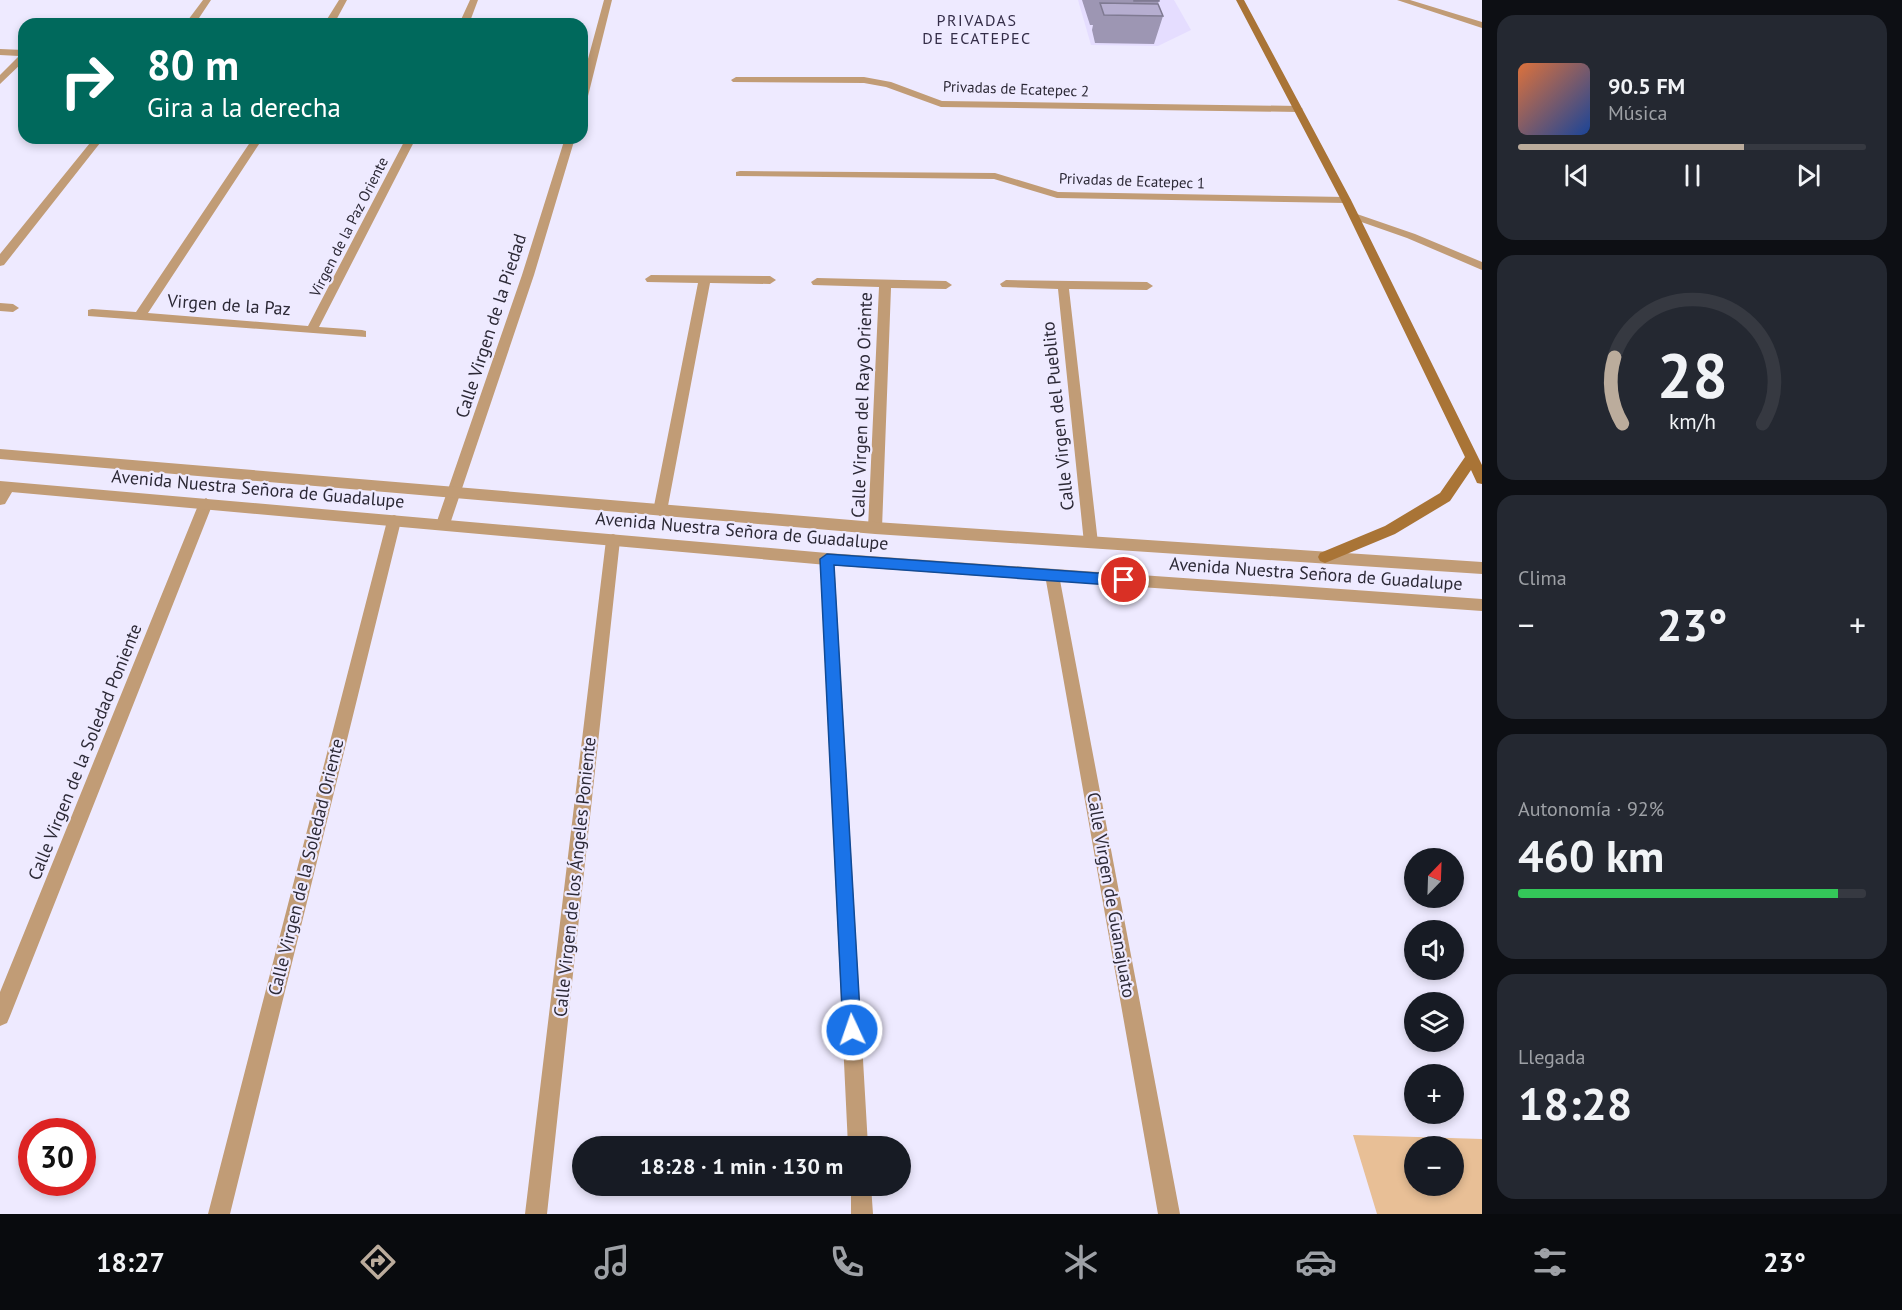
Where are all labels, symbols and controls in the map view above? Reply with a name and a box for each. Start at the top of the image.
district label: PRIVADAS DE ECATEPEC [922,10,1032,48]
text: 80 m [147,37,239,92]
icon: right [48,42,126,120]
text: 90.5 FM [1608,72,1685,100]
street label: Privadas de Ecatepec 2 [943,76,1089,101]
text: Gira a la derecha [147,90,341,124]
text: Música [1608,100,1667,126]
street label: Virgen de la Paz Oriente [305,154,392,301]
icon: previous [1560,159,1593,192]
icon: pause [1676,159,1709,192]
icon: next [1792,159,1825,192]
street label: Privadas de Ecatepec 1 [1059,168,1205,193]
street label: Calle Virgen de la Piedad [450,231,531,421]
street label: Virgen de la Paz [166,289,292,320]
street label: Calle Virgen del Rayo Oriente [846,292,877,518]
street label: Calle Virgen del Pueblito [1036,320,1079,512]
text: 28 [1657,334,1727,415]
text: km/h [1668,408,1715,436]
street label: Avenida Nuestra Señora de Guadalupe [111,464,405,513]
street label: Avenida Nuestra Señora de Guadalupe [595,506,889,555]
street label: Avenida Nuestra Señora de Guadalupe [1169,552,1463,595]
pin [1098,554,1149,605]
icon: arrive [1107,563,1140,596]
text: Clima [1518,565,1567,591]
text: 23° [1657,595,1727,653]
text: − [1518,603,1535,646]
text: + [1849,603,1866,646]
street label: Calle Virgen de la Soledad Poniente [22,620,147,883]
street label: Calle Virgen de la Soledad Oriente [262,736,349,998]
street label: Calle Virgen de los Ángeles Poniente [548,736,601,1018]
street label: Calle Virgen de Guanajuato [1082,790,1141,1000]
text: Autonomía · 92% [1518,796,1664,822]
text: 460 km [1518,826,1664,884]
north arrow [1404,848,1464,908]
map controls [1404,848,1464,1196]
button: sound [1404,920,1464,980]
button: layers [1404,992,1464,1052]
position arrow [820,998,884,1062]
text: Llegada [1518,1044,1585,1070]
button: + [1404,1064,1464,1124]
text: 18:28 [1518,1074,1632,1132]
speed limit sign: 30 [18,1118,96,1196]
button: − [1404,1136,1464,1196]
text: 18:28 · 1 min · 130 m [640,1152,843,1180]
icon: directions [357,1241,399,1283]
icon: music [591,1241,633,1283]
icon: phone [826,1241,868,1283]
icon: climate [1060,1241,1102,1283]
icon: car [1295,1241,1337,1283]
icon: filters [1529,1241,1571,1283]
text: 18:27 [96,1245,165,1279]
text: 23° [1763,1245,1806,1279]

